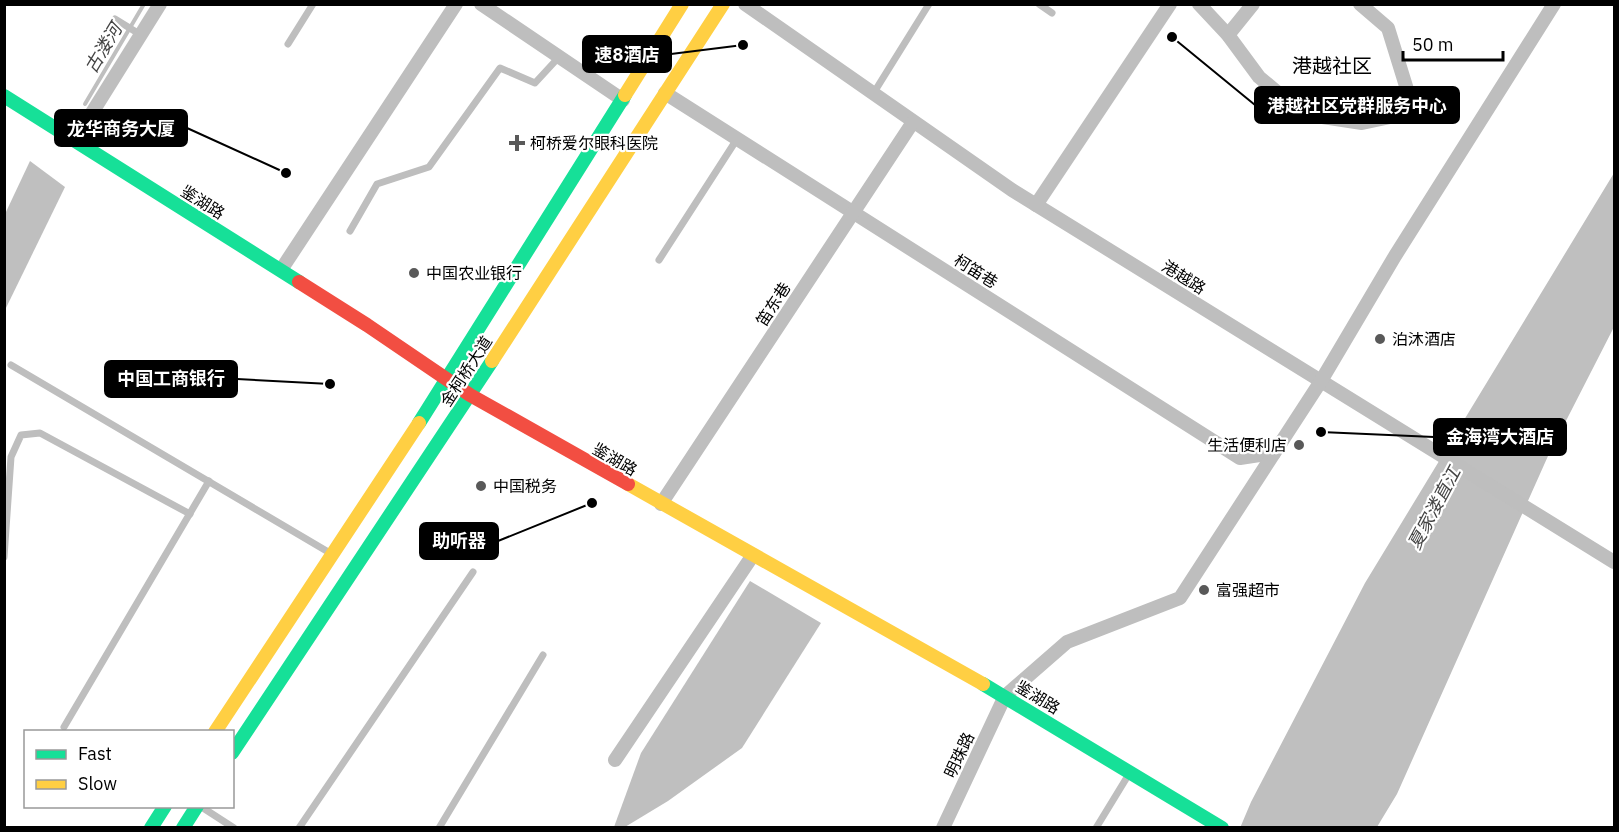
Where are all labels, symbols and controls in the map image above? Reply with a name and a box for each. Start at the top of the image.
water label: 古溇河 [79,16,128,77]
scale bar [1403,24,1504,62]
text: 50 m [1412,33,1454,56]
callout: 速8酒店 [583,36,671,72]
text: 速8酒店 [595,43,659,66]
district label: 港越社区 [1292,52,1372,79]
callout: 港越社区党群服务中心 [1255,87,1459,123]
text: 港越社区党群服务中心 [1267,94,1447,117]
callout: 龙华商务大厦 [55,110,187,146]
text: 龙华商务大厦 [67,117,175,140]
place label: 柯桥爱尔眼科医院 [530,133,658,153]
marker: 柯桥爱尔眼科医院 [508,134,526,152]
street label: 鉴湖路 [177,181,229,223]
street label: 柯笛巷 [950,250,1002,292]
street label: 港越路 [1158,256,1210,298]
place label: 中国农业银行 [426,263,522,283]
marker: 中国农业银行 [407,266,421,280]
street label: 笛东巷 [752,278,794,330]
place label: 泊沐酒店 [1392,329,1456,349]
street label: 金柯桥大道 [436,332,496,410]
marker: 泊沐酒店 [1373,332,1387,346]
callout: 中国工商银行 [105,361,237,397]
text: 中国工商银行 [117,367,225,390]
callout: 金海湾大酒店 [1434,419,1566,455]
text: 金海湾大酒店 [1446,425,1554,448]
place label: 生活便利店 [1207,435,1287,455]
street label: 鉴湖路 [589,438,641,480]
marker: 生活便利店 [1292,438,1306,452]
water label: 夏家溇直江 [1403,461,1466,553]
place label: 中国税务 [493,476,557,496]
marker: 中国税务 [474,479,488,493]
callout: 助听器 [420,523,498,559]
text: 助听器 [432,529,486,552]
place label: 富强超市 [1216,580,1280,600]
marker: 富强超市 [1197,583,1211,597]
street label: 鉴湖路 [1012,676,1064,718]
street label: 明珠路 [940,729,978,781]
legend [24,730,234,808]
text: Fast [78,742,112,765]
text: Slow [78,772,117,795]

